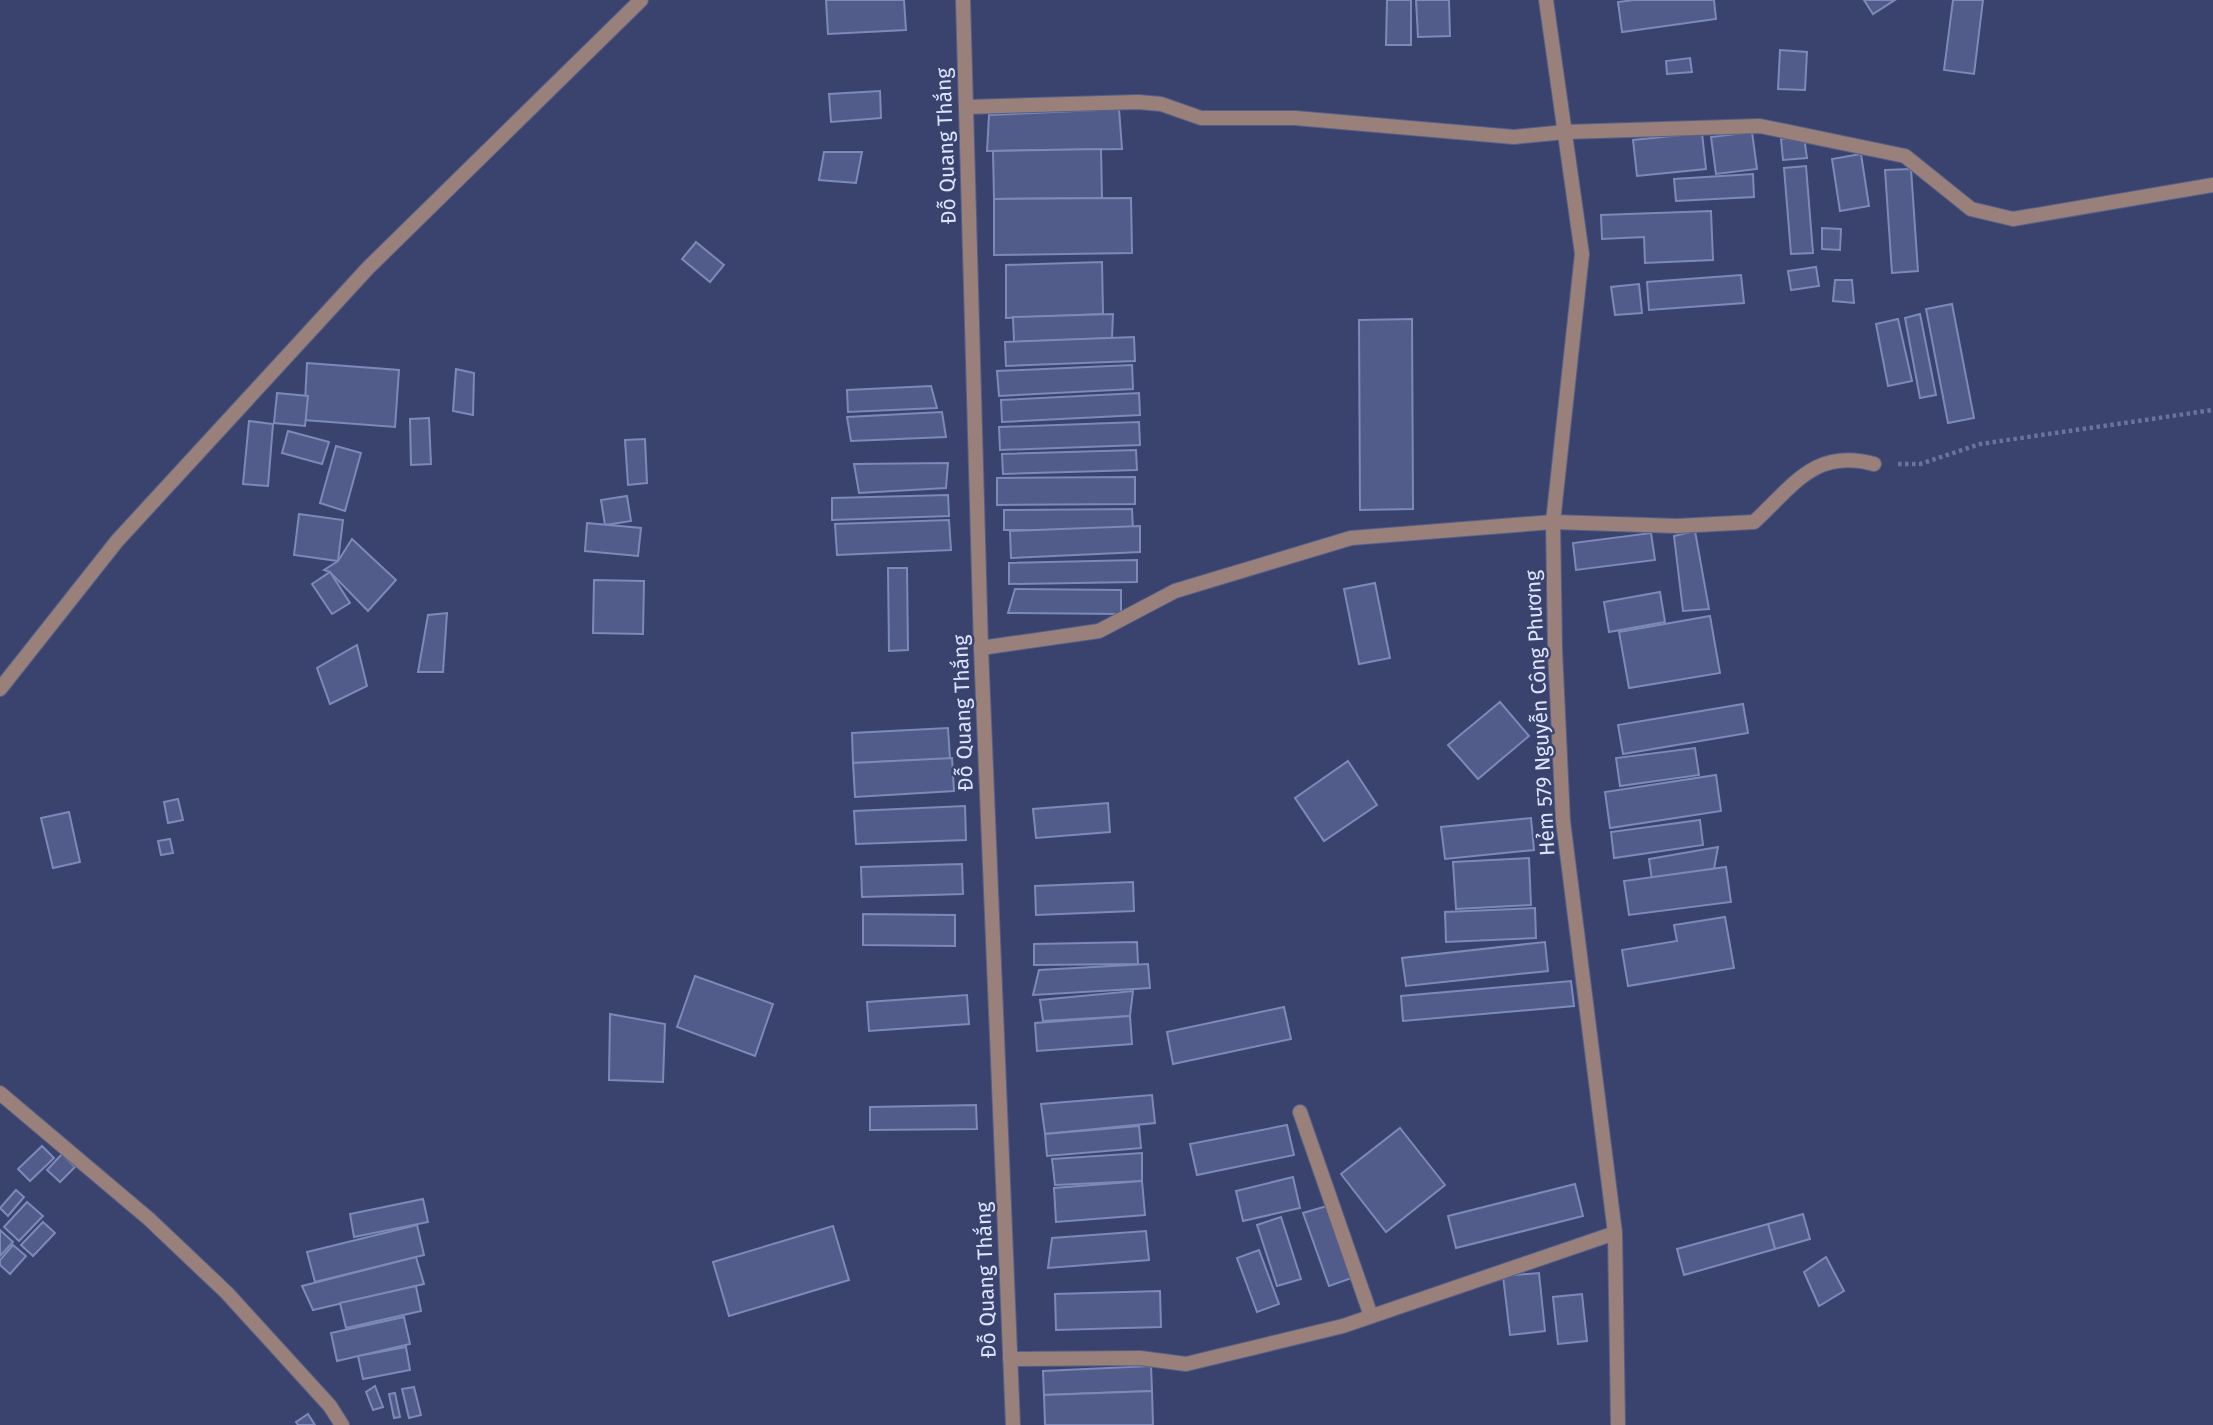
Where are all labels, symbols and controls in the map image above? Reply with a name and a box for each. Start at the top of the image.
street label: Đỗ Quang Thắng [930,67,962,225]
street label: Hẻm 579 Nguyễn Công Phương [1520,569,1560,857]
street label: Đỗ Quang Thắng [947,634,979,792]
street label: Đỗ Quang Thắng [970,1201,1002,1359]

